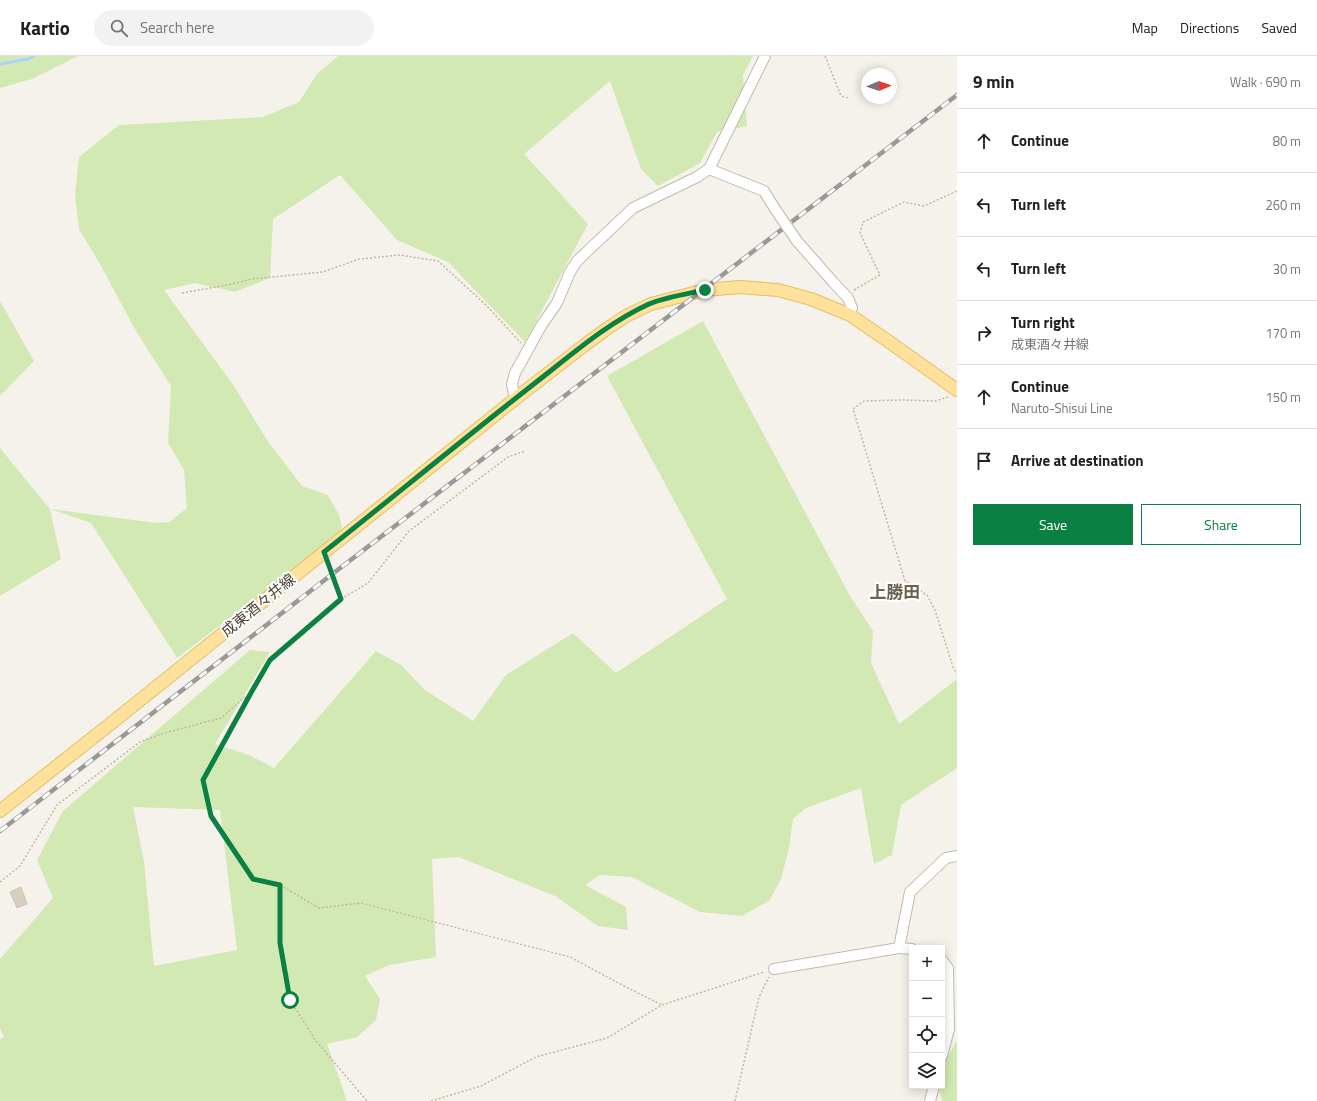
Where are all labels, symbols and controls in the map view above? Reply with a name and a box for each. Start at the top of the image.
search box [94,10,374,46]
text: Kartio [20,13,70,42]
text: Search here [140,16,214,39]
icon: search [108,17,130,39]
text: Map [1132,17,1158,38]
text: Directions [1180,17,1239,38]
text: Saved [1261,17,1297,38]
north arrow [861,68,897,104]
text: 9 min [973,69,1014,95]
text: Walk · 690 m [1230,72,1301,92]
text: Continue [1011,129,1069,152]
icon: ahead [973,130,995,152]
text: 80 m [1273,131,1301,151]
text: Turn left [1011,193,1066,216]
icon: left [973,194,995,216]
text: 260 m [1265,195,1301,215]
text: Turn left [1011,257,1066,280]
icon: left [973,258,995,280]
text: 30 m [1273,259,1301,279]
route end [696,281,714,299]
text: Turn right [1011,311,1075,334]
icon: right [973,322,995,344]
text: 170 m [1265,323,1301,343]
text: 成東酒々井線 [1011,334,1089,354]
text: Continue [1011,375,1069,398]
icon: ahead [973,386,995,408]
text: 150 m [1265,387,1301,407]
text: Naruto-Shisui Line [1011,398,1113,418]
text: Arrive at destination [1011,449,1144,472]
icon: arrive [973,450,995,472]
button: Save [973,504,1133,545]
button: Share [1141,504,1301,545]
street label: 成東酒々井線 [216,568,300,642]
district label: 上勝田 [870,579,921,605]
map controls [909,945,945,1089]
button: + [909,945,945,981]
button: − [909,981,945,1017]
route start [281,991,299,1009]
button: locate [909,1017,945,1053]
button: layers [909,1053,945,1089]

